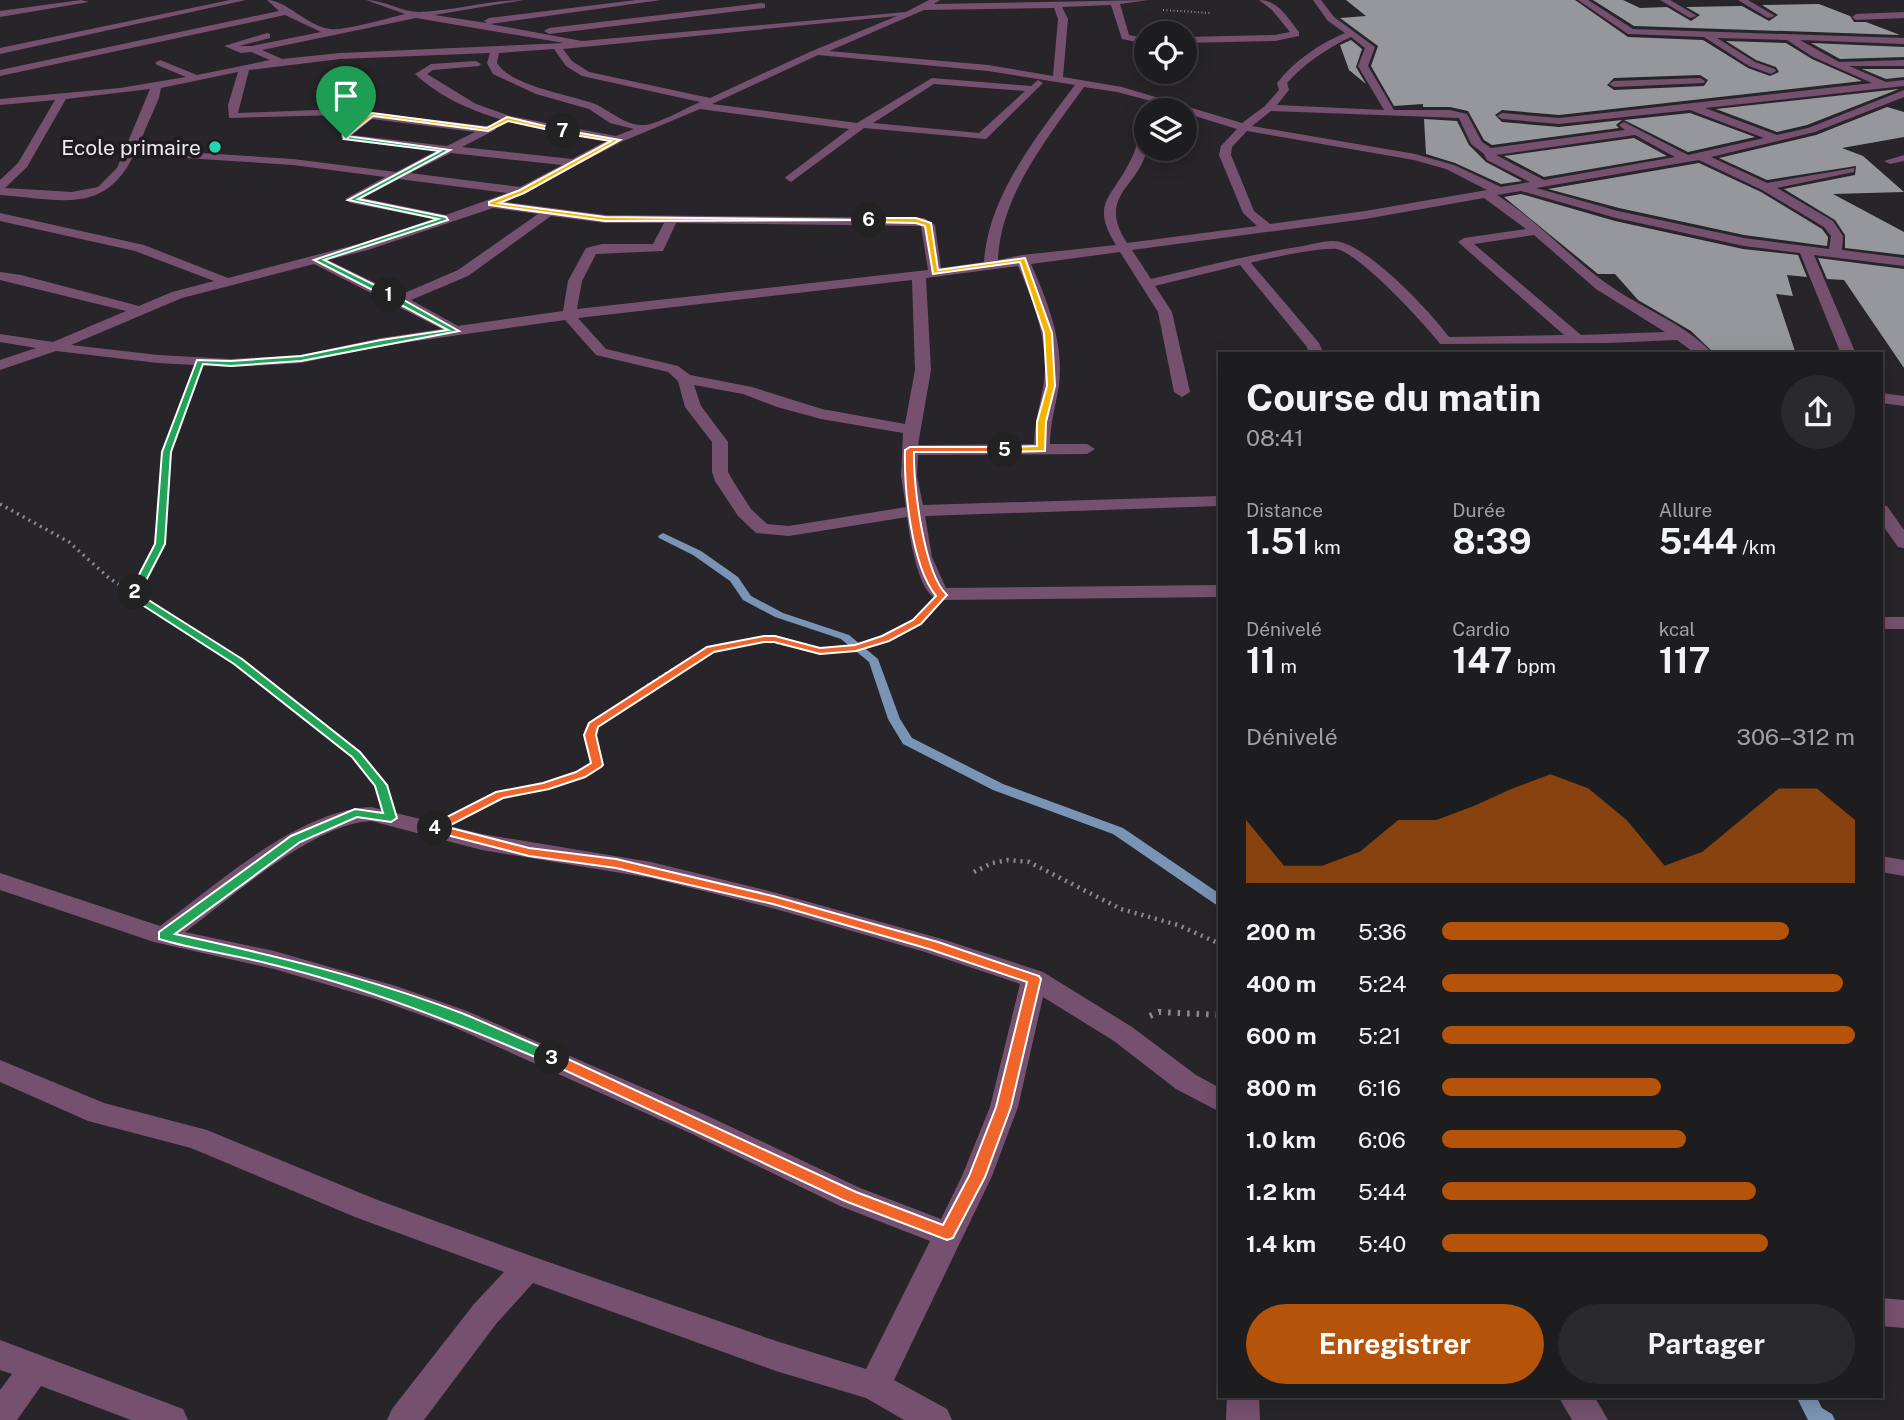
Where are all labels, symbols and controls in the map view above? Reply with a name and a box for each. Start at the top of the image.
map controls [1134,21,1197,161]
button: locate [1134,21,1197,84]
pin [316,66,376,138]
icon: arrive [327,77,365,115]
button: layers [1134,98,1197,161]
pin: 7 [546,114,580,148]
text: 7 [557,119,568,141]
place label: Ecole primaire [61,135,201,160]
marker: Ecole primaire [207,139,223,155]
pin: 6 [852,202,886,238]
text: 6 [862,208,875,230]
pin: 1 [372,278,406,312]
text: 1 [384,283,393,305]
text: Course du matin [1246,375,1541,420]
button: share [1781,375,1855,449]
text: 08:41 [1246,424,1304,451]
pin: 5 [988,433,1023,468]
text: 5 [998,438,1011,460]
text: Distance [1246,499,1323,521]
text: Durée [1452,499,1505,521]
text: Allure [1659,499,1712,521]
text: 1.51 [1246,521,1309,562]
text: 8:39 [1452,521,1531,562]
text: 5:44 [1659,521,1738,562]
text: km [1309,536,1341,558]
text: /km [1738,536,1776,558]
pin: 2 [118,574,152,610]
text: 2 [128,580,141,602]
text: Dénivelé [1246,618,1322,640]
text: Cardio [1452,618,1510,640]
text: kcal [1659,618,1695,640]
text: 11 [1246,640,1276,681]
text: 147 [1452,640,1512,681]
text: 117 [1659,640,1711,681]
text: m [1276,655,1297,677]
text: bpm [1512,655,1556,677]
text: Dénivelé [1246,723,1338,750]
text: 306–312 m [1737,723,1855,750]
pin: 4 [418,810,452,846]
text: 4 [428,816,441,838]
text: 200 m [1246,918,1316,945]
text: 5:36 [1358,918,1407,945]
text: 400 m [1246,970,1316,997]
text: 5:24 [1358,970,1407,997]
text: 600 m [1246,1022,1316,1049]
text: 5:21 [1358,1022,1401,1049]
pin: 3 [534,1040,570,1076]
text: 3 [545,1046,558,1068]
text: 800 m [1246,1074,1317,1101]
text: 6:16 [1358,1074,1401,1101]
text: 1.0 km [1246,1126,1316,1153]
text: 6:06 [1358,1126,1406,1153]
text: 1.2 km [1246,1178,1316,1205]
text: 5:44 [1358,1178,1407,1205]
text: 1.4 km [1246,1230,1316,1257]
text: 5:40 [1358,1230,1406,1257]
button: Enregistrer [1246,1304,1544,1384]
button: Partager [1558,1304,1855,1384]

